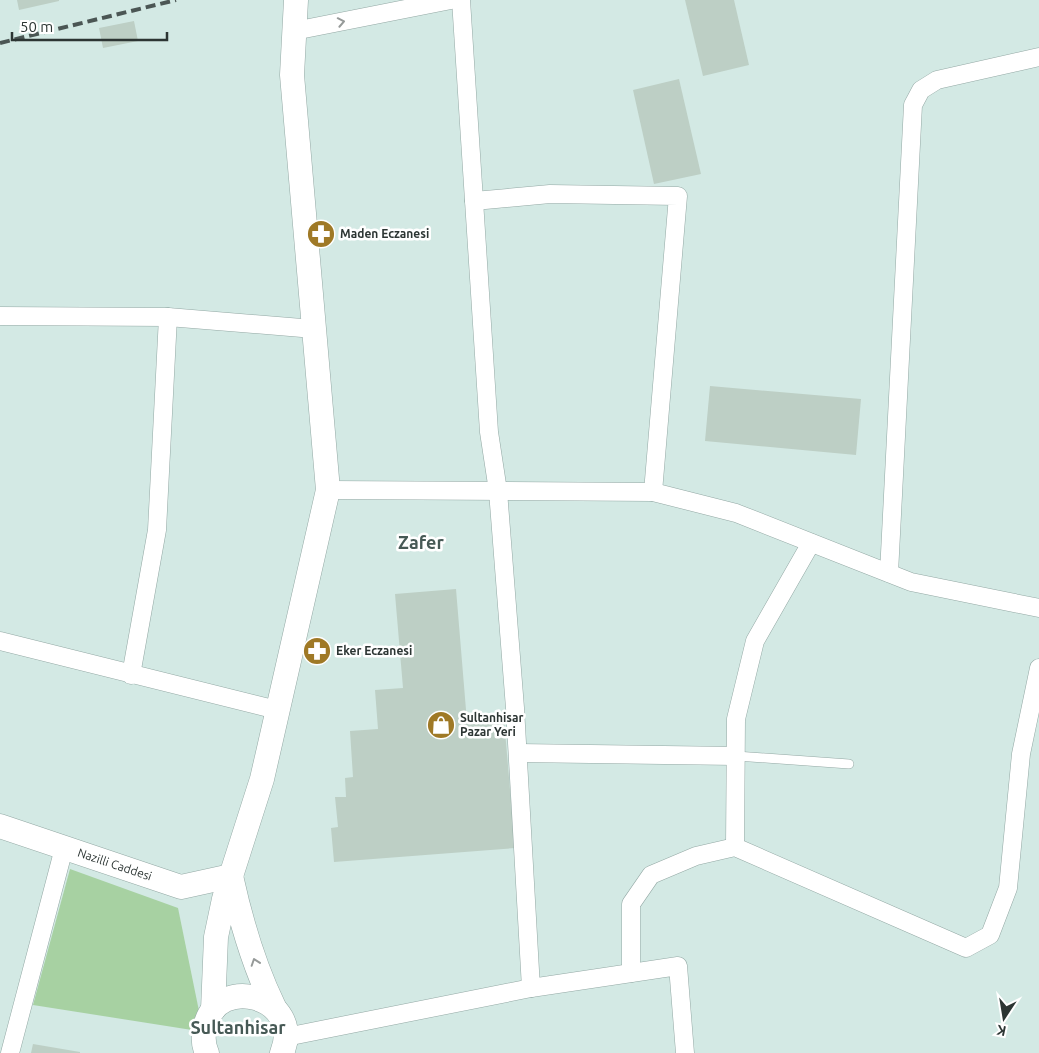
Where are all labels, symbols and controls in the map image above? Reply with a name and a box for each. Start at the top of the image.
scale bar [12,10,168,42]
one-way arrow [337,17,346,27]
text: 50 m [20,18,53,35]
pharmacy icon: Maden Eczanesi [306,219,336,249]
place label: Maden Eczanesi [340,227,429,240]
district label: Zafer [398,532,444,552]
pharmacy icon: Eker Eczanesi [302,636,332,666]
place label: Eker Eczanesi [336,644,412,657]
shop icon: Sultanhisar Pazar Yeri [426,710,456,740]
place label: Sultanhisar Pazar Yeri [460,711,524,738]
street label: Nazilli Caddesi [76,846,154,883]
one-way arrow [251,959,261,967]
north arrow [979,993,1029,1043]
district label: Sultanhisar [190,1017,286,1037]
text: K [994,1022,1008,1040]

